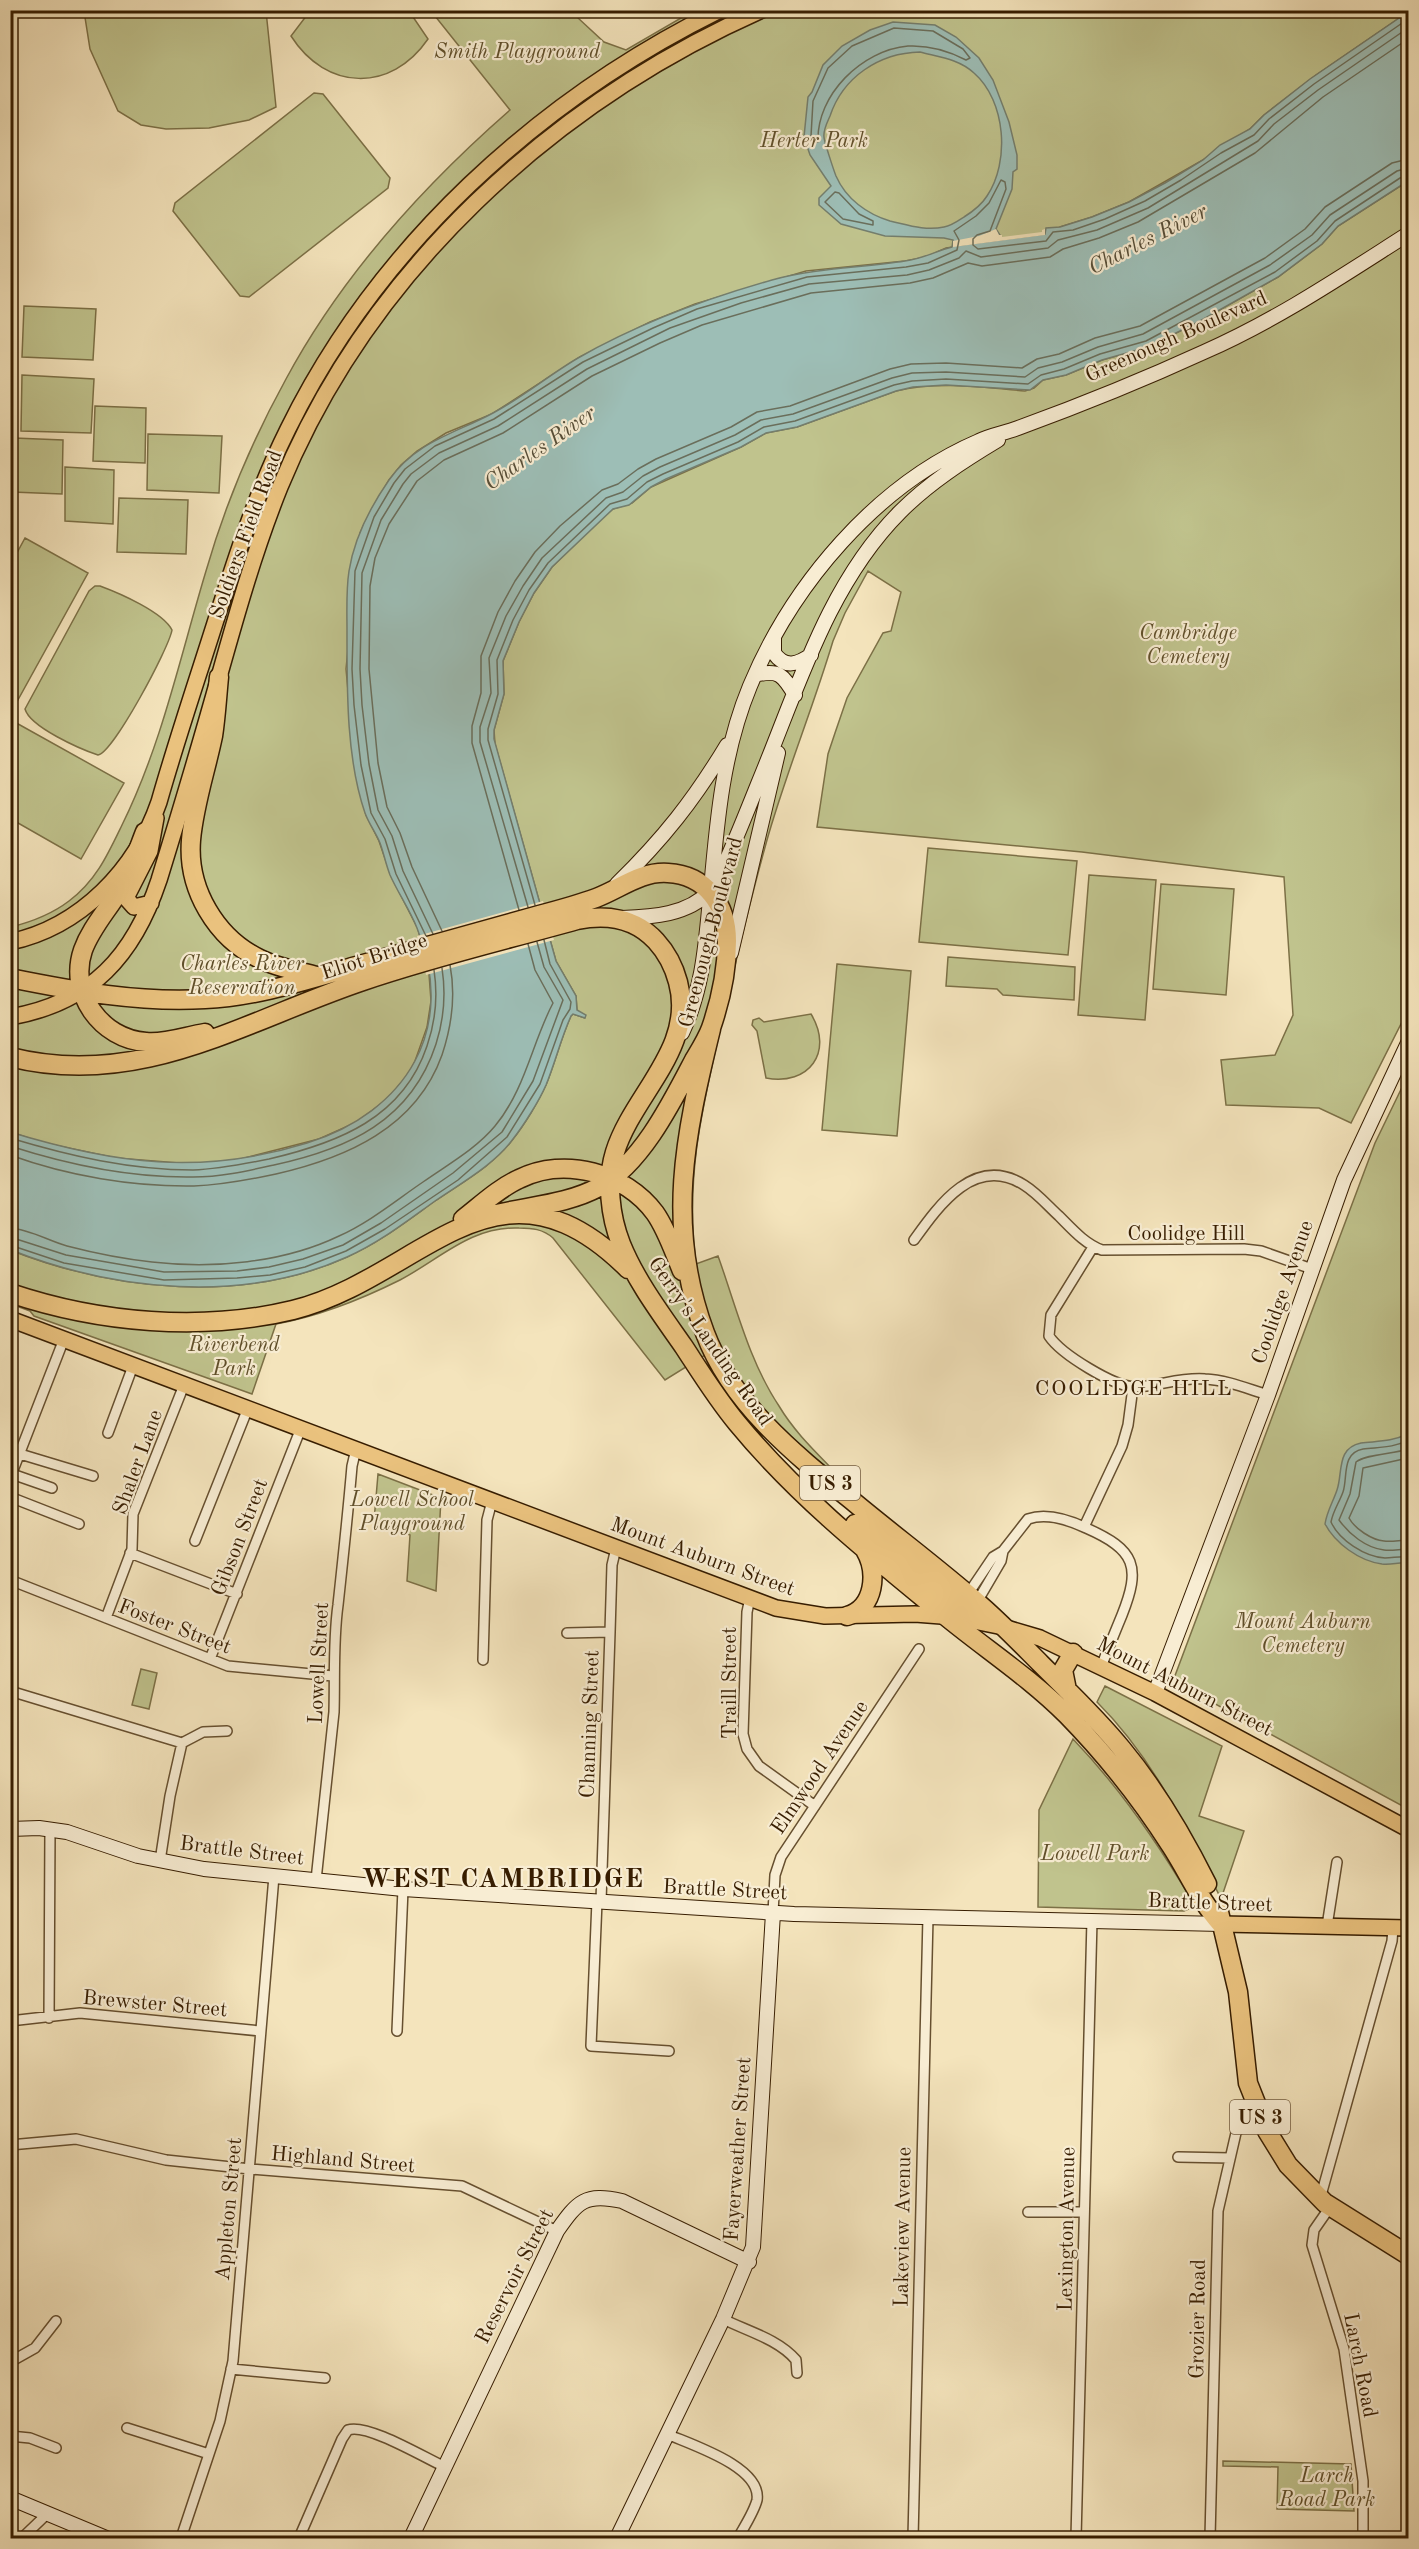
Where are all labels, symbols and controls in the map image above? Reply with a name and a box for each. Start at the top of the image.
park label: Smith Playground [434,42,601,63]
park label: Herter Park [759,131,868,152]
water label: Charles River [1085,200,1211,279]
street label: Greenough Boulevard [1083,288,1271,387]
water label: Charles River [481,402,600,495]
street label: Soldiers Field Road [206,447,287,622]
park label: Cambridge Cemetery [1139,623,1237,668]
street label: Greenough Boulevard [676,835,747,1030]
street label: Eliot Bridge [319,930,430,984]
park label: Charles River Reservation [180,954,305,999]
street label: Coolidge Avenue [1249,1218,1318,1367]
street label: Coolidge Hill [1127,1224,1245,1245]
street label: Gerry's Landing Road [644,1254,776,1430]
park label: Riverbend Park [187,1335,281,1380]
district label: COOLIDGE HILL [1035,1378,1233,1400]
street label: Shaler Lane [110,1407,167,1518]
road number: US 3 [800,1466,860,1500]
street label: Gibson Street [208,1476,272,1599]
park label: Lowell School Playground [349,1490,474,1535]
street label: Mount Auburn Street [608,1514,797,1601]
street label: Foster Street [115,1596,234,1659]
street label: Lowell Street [306,1602,333,1725]
park label: Mount Auburn Cemetery [1234,1612,1371,1657]
street label: Traill Street [720,1627,741,1739]
street label: Mount Auburn Street [1093,1634,1276,1741]
street label: Channing Street [577,1650,604,1799]
street label: Elmwood Avenue [768,1697,873,1839]
street label: Brattle Street [178,1833,305,1870]
park label: Lowell Park [1039,1844,1150,1865]
district label: WEST CAMBRIDGE [361,1866,645,1893]
street label: Brattle Street [662,1877,788,1904]
street label: Brattle Street [1147,1891,1273,1916]
street label: Brewster Street [82,1988,228,2021]
street label: Fayerweather Street [722,2056,755,2242]
road number: US 3 [1230,2100,1290,2134]
street label: Appleton Street [213,2137,246,2282]
street label: Highland Street [270,2144,416,2177]
street label: Lakeview Avenue [892,2147,915,2307]
street label: Lexington Avenue [1056,2147,1079,2312]
street label: Reservoir Street [472,2206,558,2348]
street label: Grozier Road [1187,2259,1210,2379]
street label: Larch Road [1339,2311,1380,2419]
park label: Larch Road Park [1278,2466,1375,2511]

